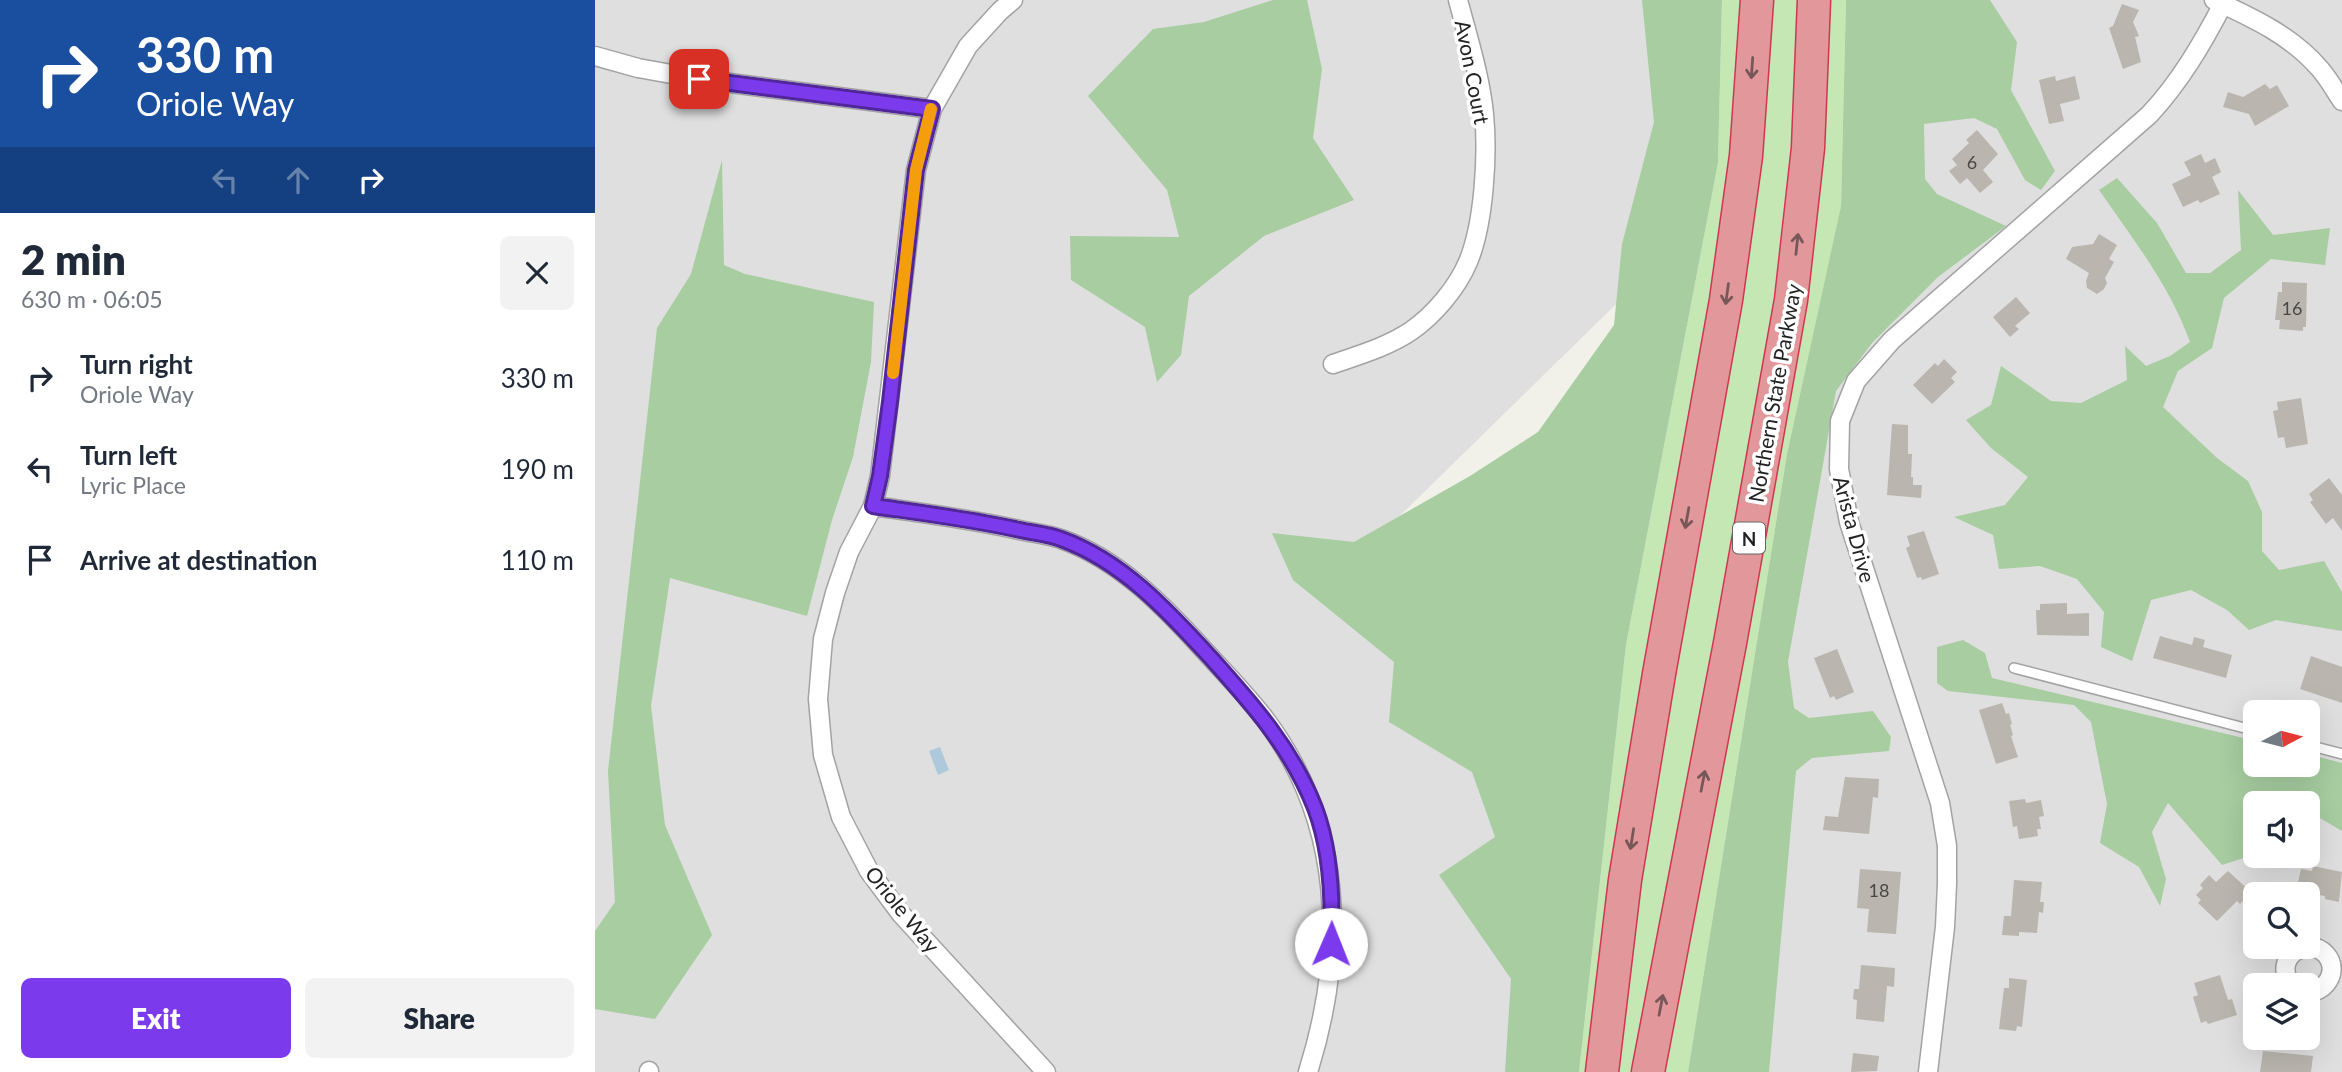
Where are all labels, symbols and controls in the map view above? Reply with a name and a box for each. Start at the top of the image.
street label: Avon Court [1451,18,1495,127]
text: 330 m [136,25,274,83]
icon: right [21,28,112,119]
pin [669,49,729,109]
one-way arrow [1745,56,1758,79]
icon: arrive [680,60,718,98]
text: Oriole Way [136,84,294,123]
house number: 6 [1967,151,1977,173]
icon: left [206,161,244,199]
icon: ahead [279,161,317,199]
icon: right [352,161,390,199]
one-way arrow [1791,233,1804,256]
text: 2 min [21,234,126,284]
button: close [500,236,574,310]
one-way arrow [1720,282,1733,305]
street label: Northern State Parkway [1742,282,1806,504]
text: 630 m · 06:05 [21,285,163,313]
house number: 16 [2282,297,2302,319]
text: Turn right [80,348,193,380]
icon: right [21,359,59,397]
text: 330 m [501,362,574,394]
text: Oriole Way [80,380,194,408]
text: Turn left [80,439,177,471]
icon: left [21,450,59,488]
text: 190 m [501,453,574,485]
text: Lyric Place [80,471,186,499]
street label: Arista Drive [1829,473,1881,585]
one-way arrow [1680,506,1693,529]
road number: N [1733,523,1765,554]
icon: arrive [21,541,59,579]
text: Arrive at destination [80,544,317,576]
text: 110 m [501,544,574,576]
north arrow [2243,700,2321,777]
map controls [2243,700,2320,1050]
one-way arrow [1697,771,1711,793]
button: sound [2243,791,2320,868]
one-way arrow [1625,827,1638,850]
street label: Oriole Way [861,861,946,957]
house number: 18 [1869,879,1889,901]
button: search [2243,882,2320,959]
position arrow [1294,907,1368,981]
button: layers [2243,973,2320,1050]
button: Exit [21,978,291,1058]
button: Share [305,978,574,1058]
one-way arrow [1654,994,1668,1017]

